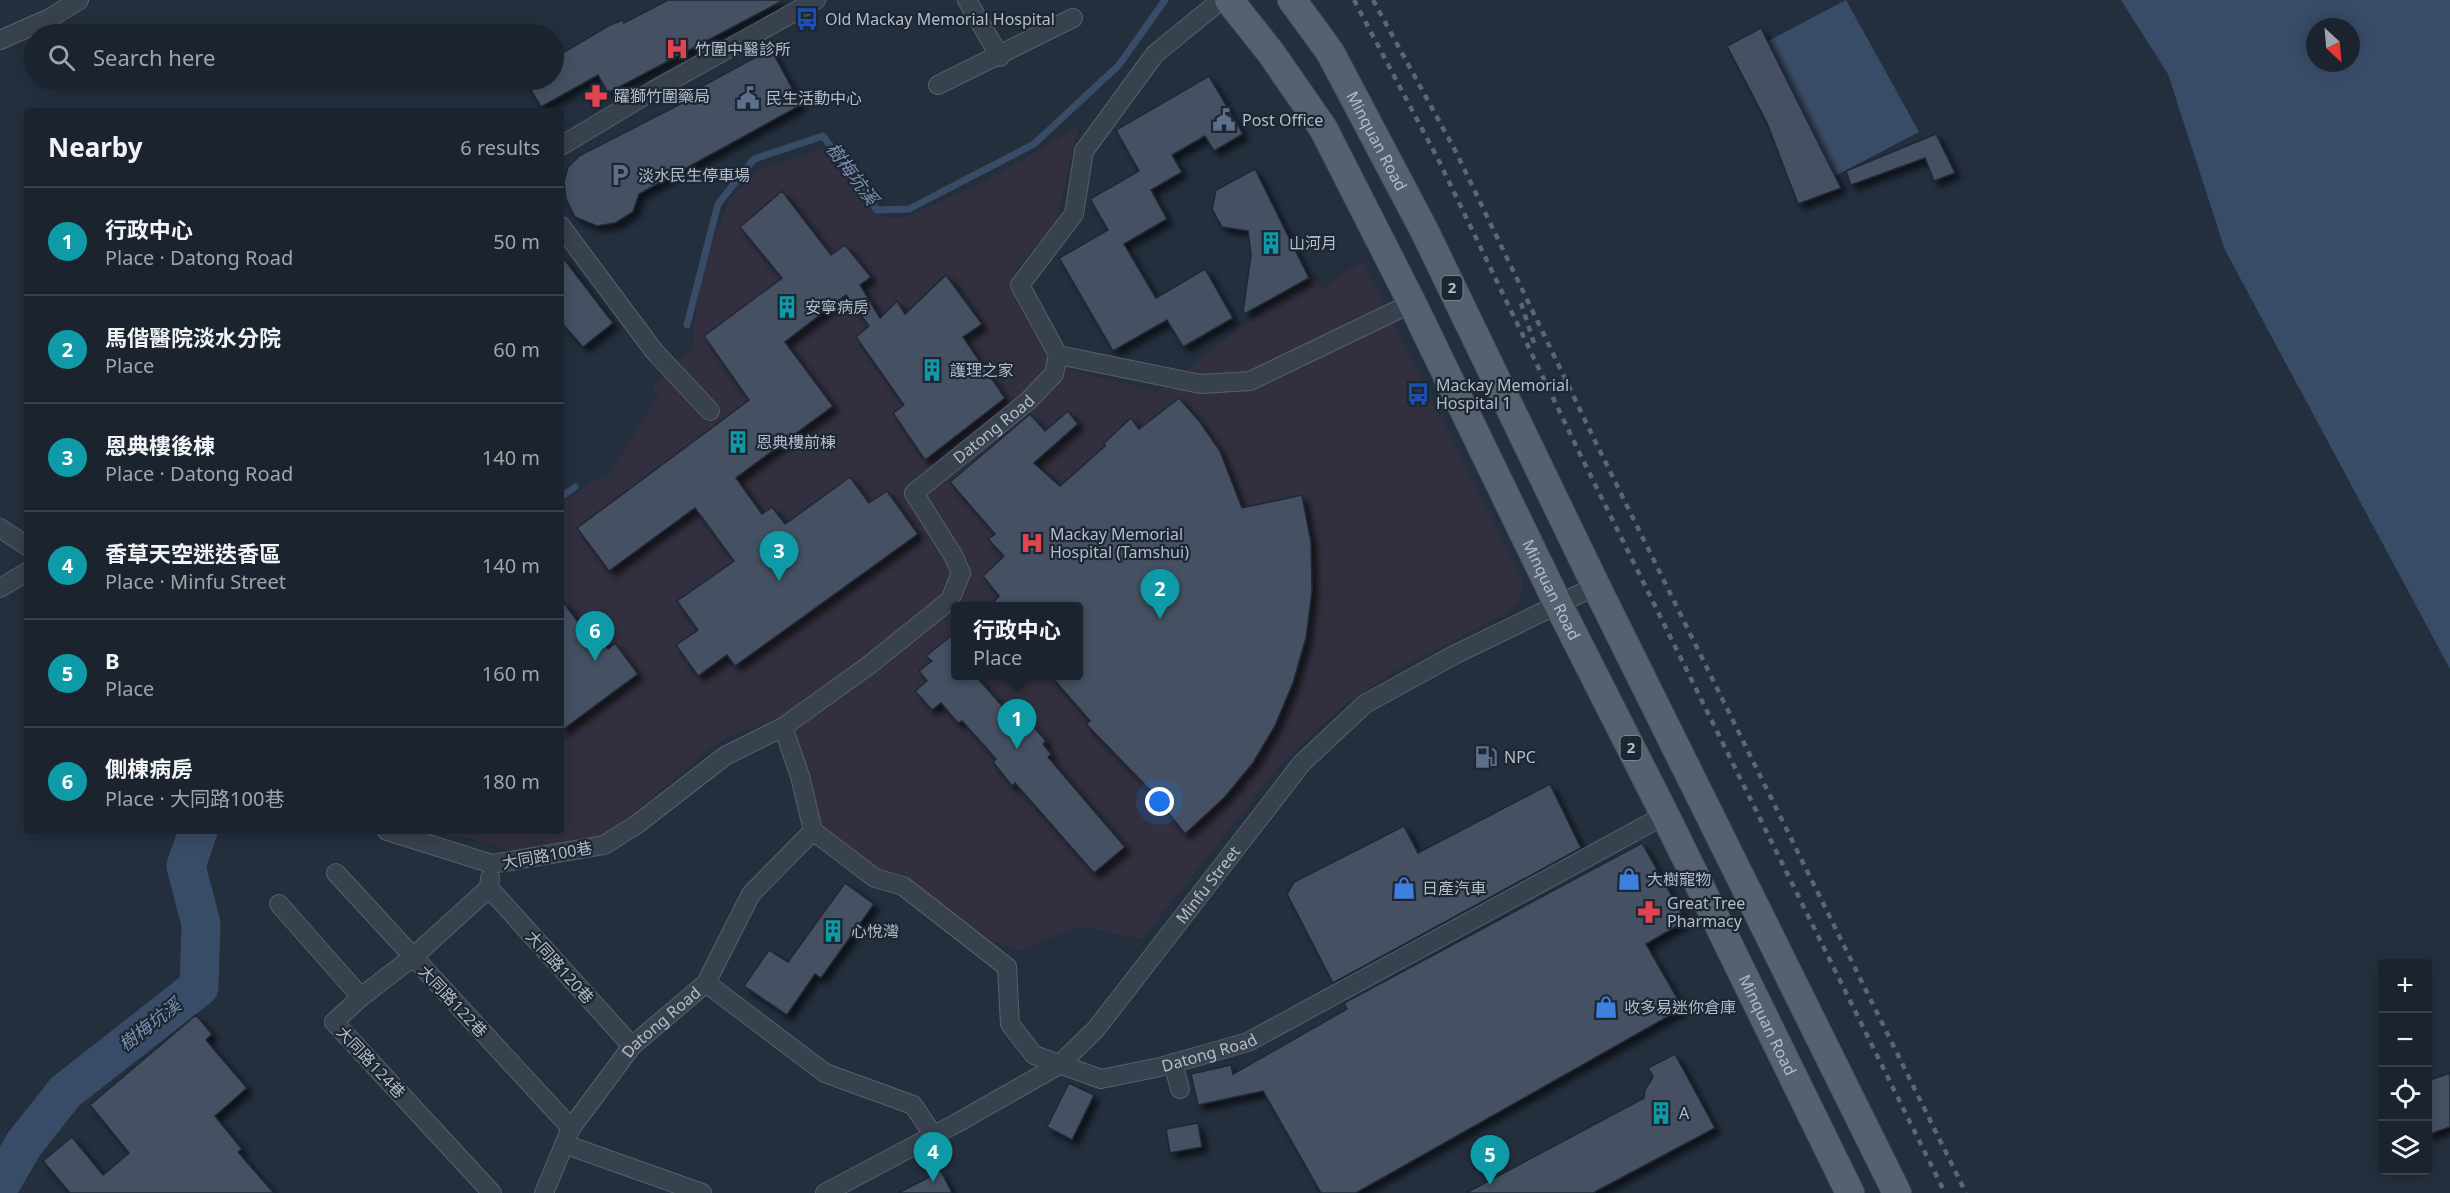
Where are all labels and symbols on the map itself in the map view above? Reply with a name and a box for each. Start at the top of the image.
bus stop icon: Old Mackay Memorial Hospital [794,6,820,32]
place label: Old Mackay Memorial Hospital [825,8,1055,30]
north arrow [2306,18,2360,72]
hospital icon: 竹圍中醫診所 [664,36,690,62]
place label: 竹圍中醫診所 [695,38,791,60]
pharmacy icon: 躍獅竹圍藥局 [583,83,609,109]
place label: 躍獅竹圍藥局 [614,85,710,107]
public building icon: 民生活動中心 [735,85,761,111]
place label: 民生活動中心 [766,87,862,109]
street label: Minquan Road [1342,87,1412,195]
public building icon: Post Office [1211,107,1237,133]
place label: Post Office [1242,109,1323,131]
water label: 樹梅坑溪 [822,137,886,212]
parking icon: 淡水民生停車場 [607,162,633,188]
place label: 淡水民生停車場 [638,164,750,186]
building icon: 山河月 [1258,230,1284,256]
place label: 山河月 [1289,232,1337,254]
road number: 2 [1442,276,1462,300]
building icon: 安寧病房 [774,294,800,320]
place label: 安寧病房 [805,296,869,318]
building icon: 護理之家 [919,357,945,383]
place label: 護理之家 [950,359,1014,381]
place label: Mackay Memorial Hospital 1 [1436,374,1569,414]
bus stop icon: Mackay Memorial Hospital 1 [1405,381,1431,407]
street label: Datong Road [948,390,1039,468]
building icon: 恩典樓前棟 [725,429,751,455]
place label: 恩典樓前棟 [756,431,836,453]
place label: Mackay Memorial Hospital (Tamshui) [1050,523,1189,563]
hospital icon: Mackay Memorial Hospital (Tamshui) [1019,530,1045,556]
pin: 3 [760,532,798,581]
street label: Minquan Road [1517,536,1586,644]
pin: 2 [1140,570,1180,619]
pin: 6 [576,612,614,661]
pin: 1 [998,700,1036,749]
road number: 2 [1620,736,1642,760]
fuel station icon: NPC [1473,744,1499,770]
place label: NPC [1504,746,1536,768]
your location [1145,787,1174,816]
street label: 大同路100巷 [500,836,594,874]
street label: Minfu Street [1171,841,1245,928]
shop icon: 大樹寵物 [1616,866,1642,892]
place label: 大樹寵物 [1647,868,1711,890]
shop icon: 日產汽車 [1391,875,1417,901]
place label: 日產汽車 [1422,877,1486,899]
place label: Great Tree Pharmacy [1667,892,1745,932]
pharmacy icon: Great Tree Pharmacy [1636,899,1662,925]
building icon: 心悅灣 [820,918,846,944]
place label: 心悅灣 [851,920,899,942]
street label: 大同路120巷 [521,926,599,1008]
street label: 大同路122巷 [414,960,492,1042]
street label: Minquan Road [1734,971,1802,1079]
street label: Datong Road [616,981,705,1062]
water label: 樹梅坑溪 [114,991,188,1056]
shop icon: 收多易迷你倉庫 [1593,994,1619,1020]
place label: 收多易迷你倉庫 [1624,996,1736,1018]
street label: 大同路124巷 [332,1021,410,1103]
street label: Datong Road [1159,1028,1261,1077]
building icon: A [1648,1100,1674,1126]
place label: A [1679,1102,1690,1124]
pin: 4 [914,1132,952,1182]
pin: 5 [1470,1136,1510,1185]

